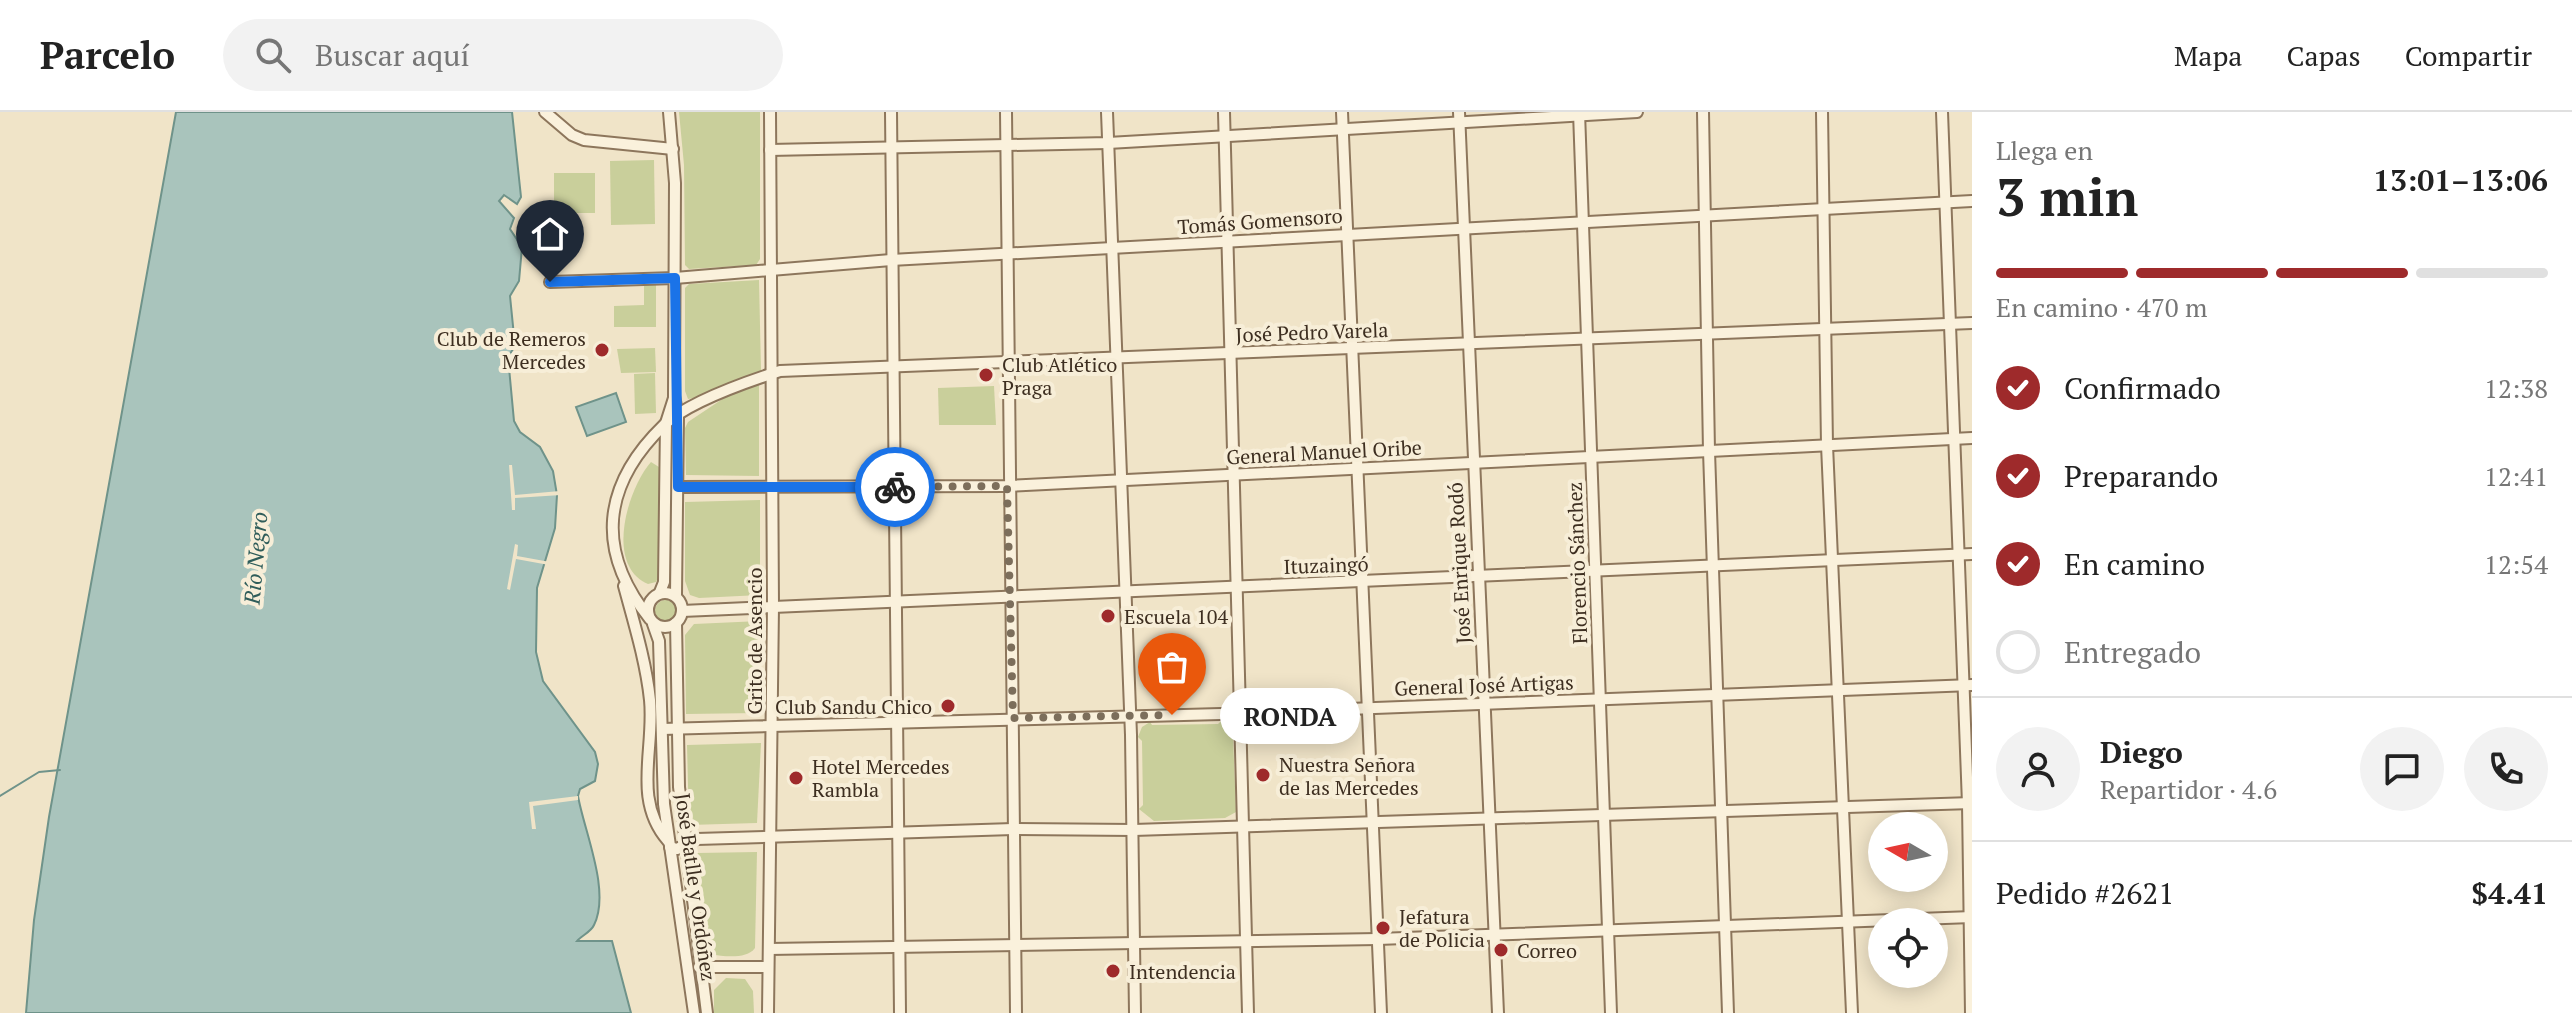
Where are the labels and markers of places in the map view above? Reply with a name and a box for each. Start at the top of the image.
pin [516,200,584,282]
place label: Club de Remeros Mercedes [437,325,586,375]
marker: Club de Remeros Mercedes [593,341,611,359]
place label: Club Atlético Praga [1002,351,1117,401]
marker: Club Atlético Praga [977,366,995,384]
place label: Escuela 104 [1124,603,1228,630]
marker: Escuela 104 [1099,607,1117,625]
pin [1138,633,1206,715]
callout: RONDA [1220,687,1360,743]
place label: Club Sandu Chico [775,693,932,720]
marker: Club Sandu Chico [939,697,957,715]
place label: Nuestra Señora de las Mercedes [1279,751,1419,801]
place label: Hotel Mercedes Rambla [812,753,950,803]
marker: Nuestra Señora de las Mercedes [1254,766,1272,784]
marker: Hotel Mercedes Rambla [787,769,805,787]
place label: Jefatura de Policia [1399,903,1485,953]
marker: Jefatura de Policia [1374,919,1392,937]
place label: Correo [1517,937,1577,964]
marker: Correo [1492,941,1510,959]
place label: Intendencia [1129,958,1236,985]
marker: Intendencia [1104,962,1122,980]

